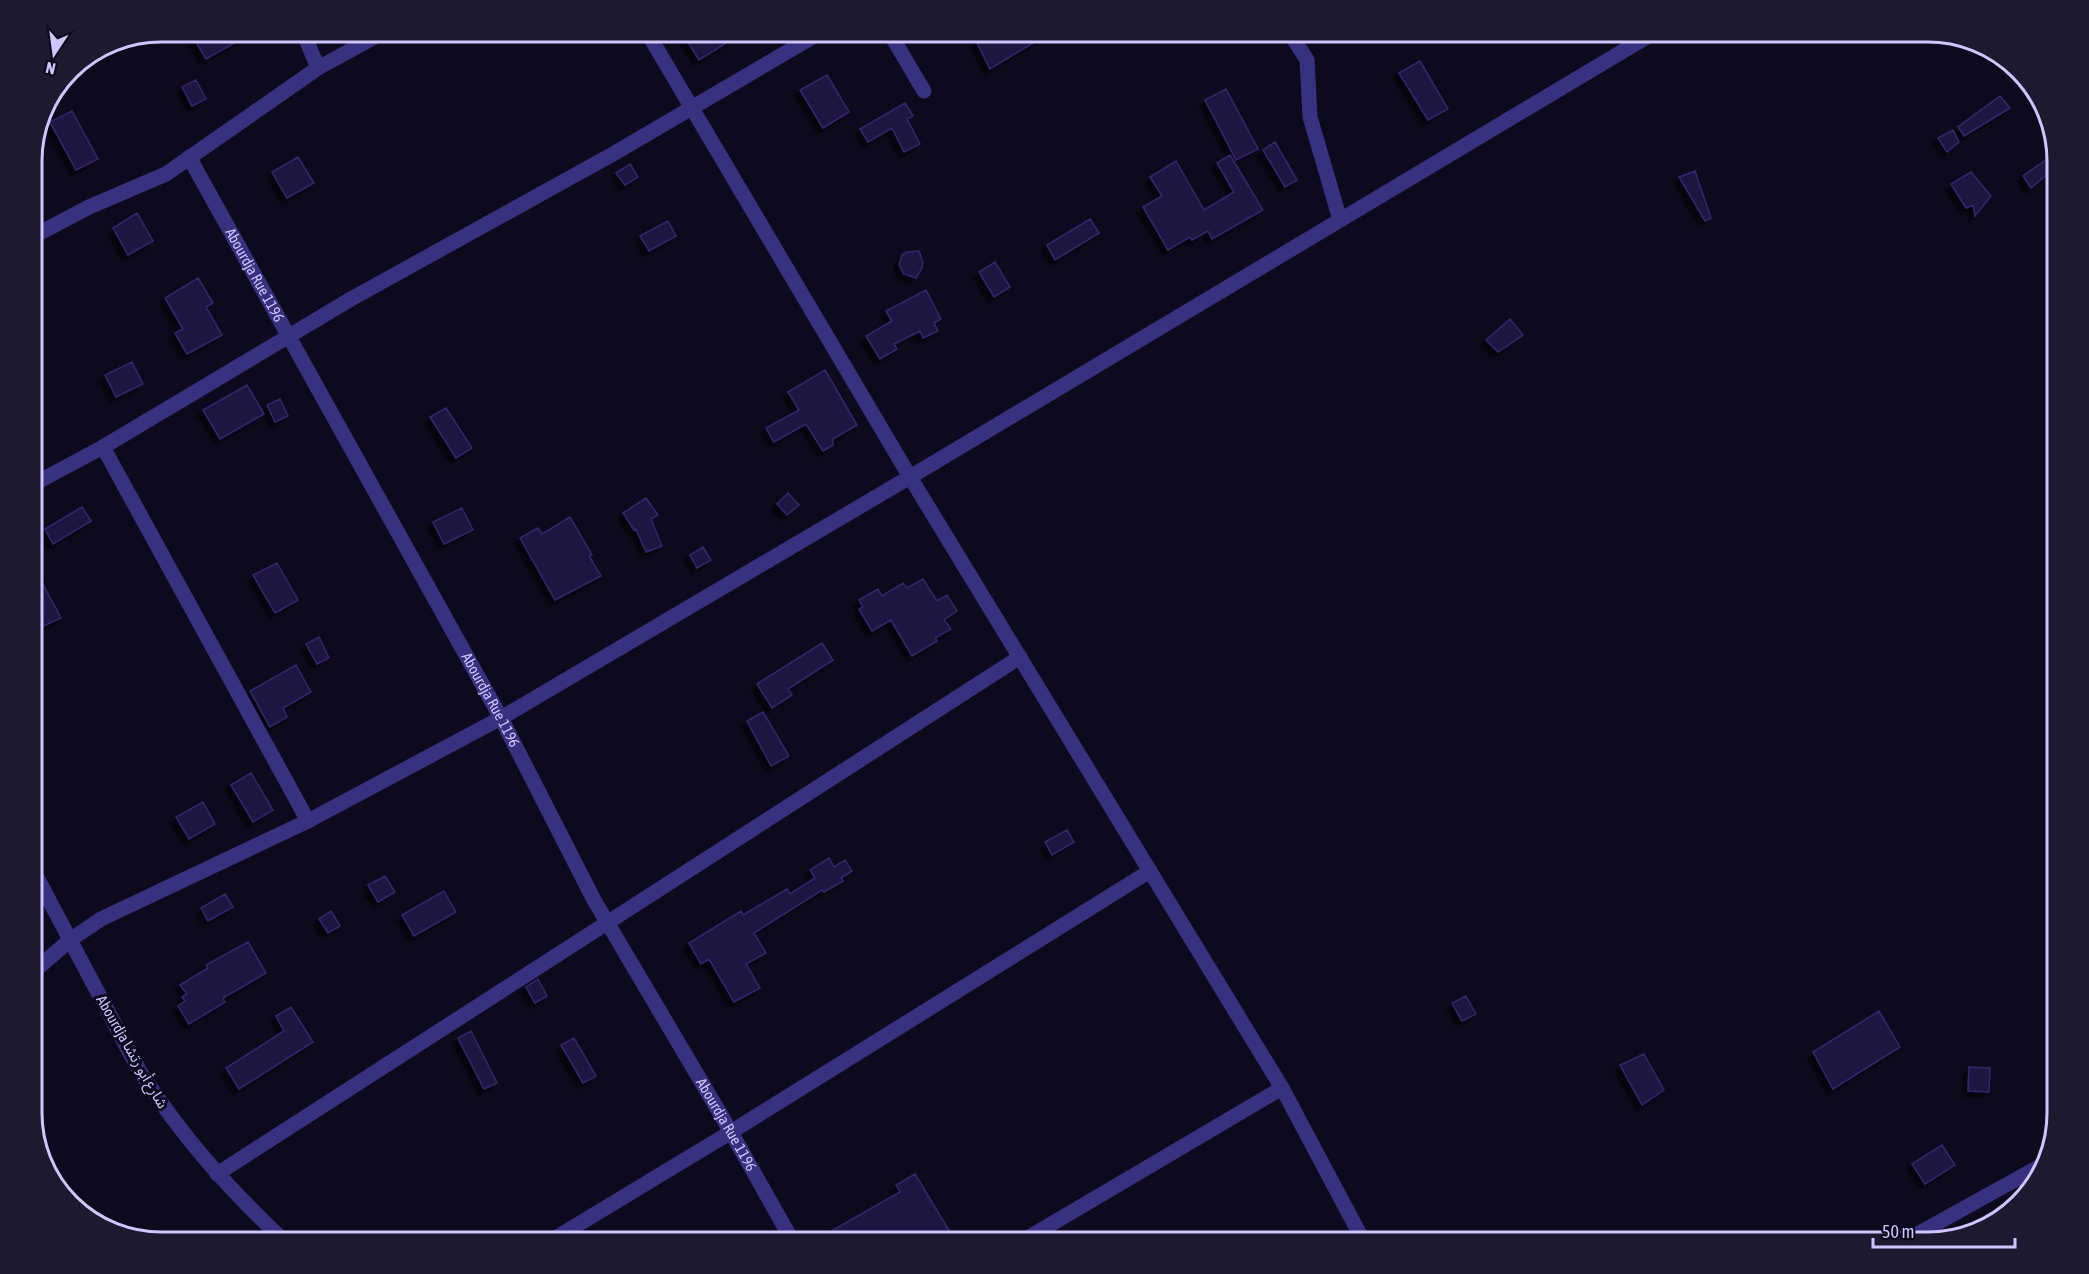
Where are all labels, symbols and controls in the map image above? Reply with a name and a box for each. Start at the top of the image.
north arrow [24,24,84,84]
text: N [44,59,57,78]
street label: Abourdja Rue 1196 [222,225,288,325]
street label: Abourdja Rue 1196 [458,650,523,750]
street label: Abourdja شارع أبو رتشا [90,992,172,1113]
street label: Abourdja Rue 1196 [693,1075,760,1174]
scale bar [1873,1211,2016,1249]
text: 50 m [1882,1221,1914,1242]

